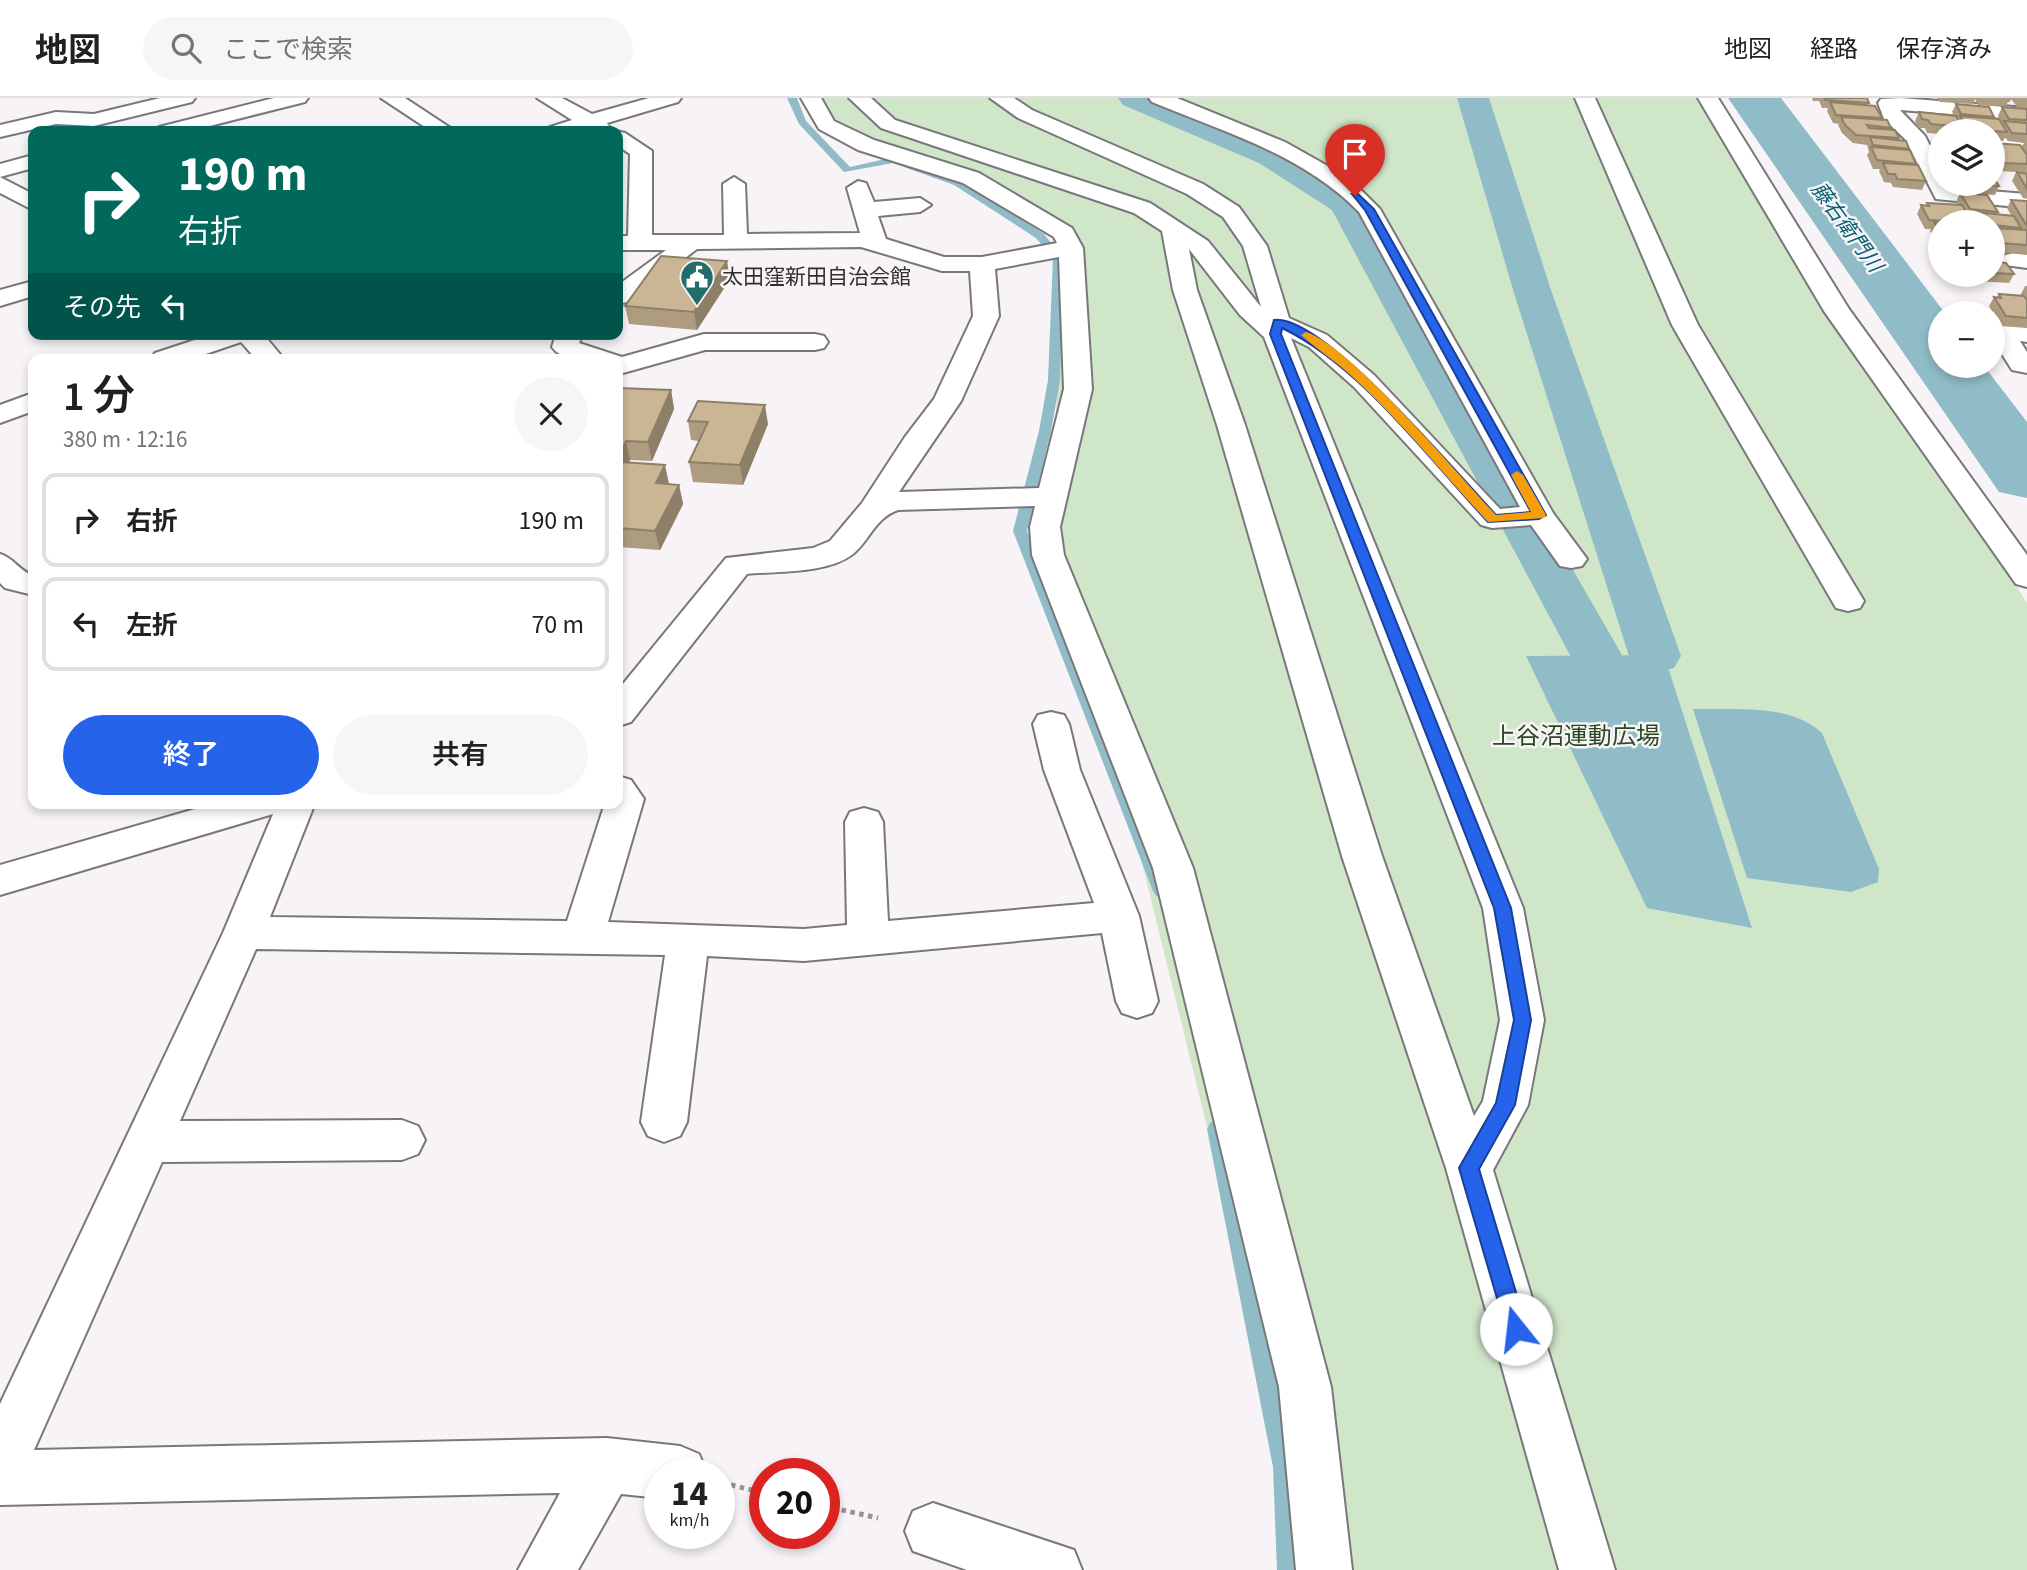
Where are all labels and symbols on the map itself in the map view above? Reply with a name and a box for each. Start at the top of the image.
pin [1325,124,1385,196]
water label: 藤右衛門川 [1804,176,1891,280]
public building icon: 太田窪新田自治会館 [678,258,716,307]
place label: 太田窪新田自治会館 [722,262,911,292]
park label: 上谷沼運動広場 [1492,719,1660,754]
position arrow [1479,1292,1553,1366]
speed limit sign: 20 [749,1458,840,1549]

